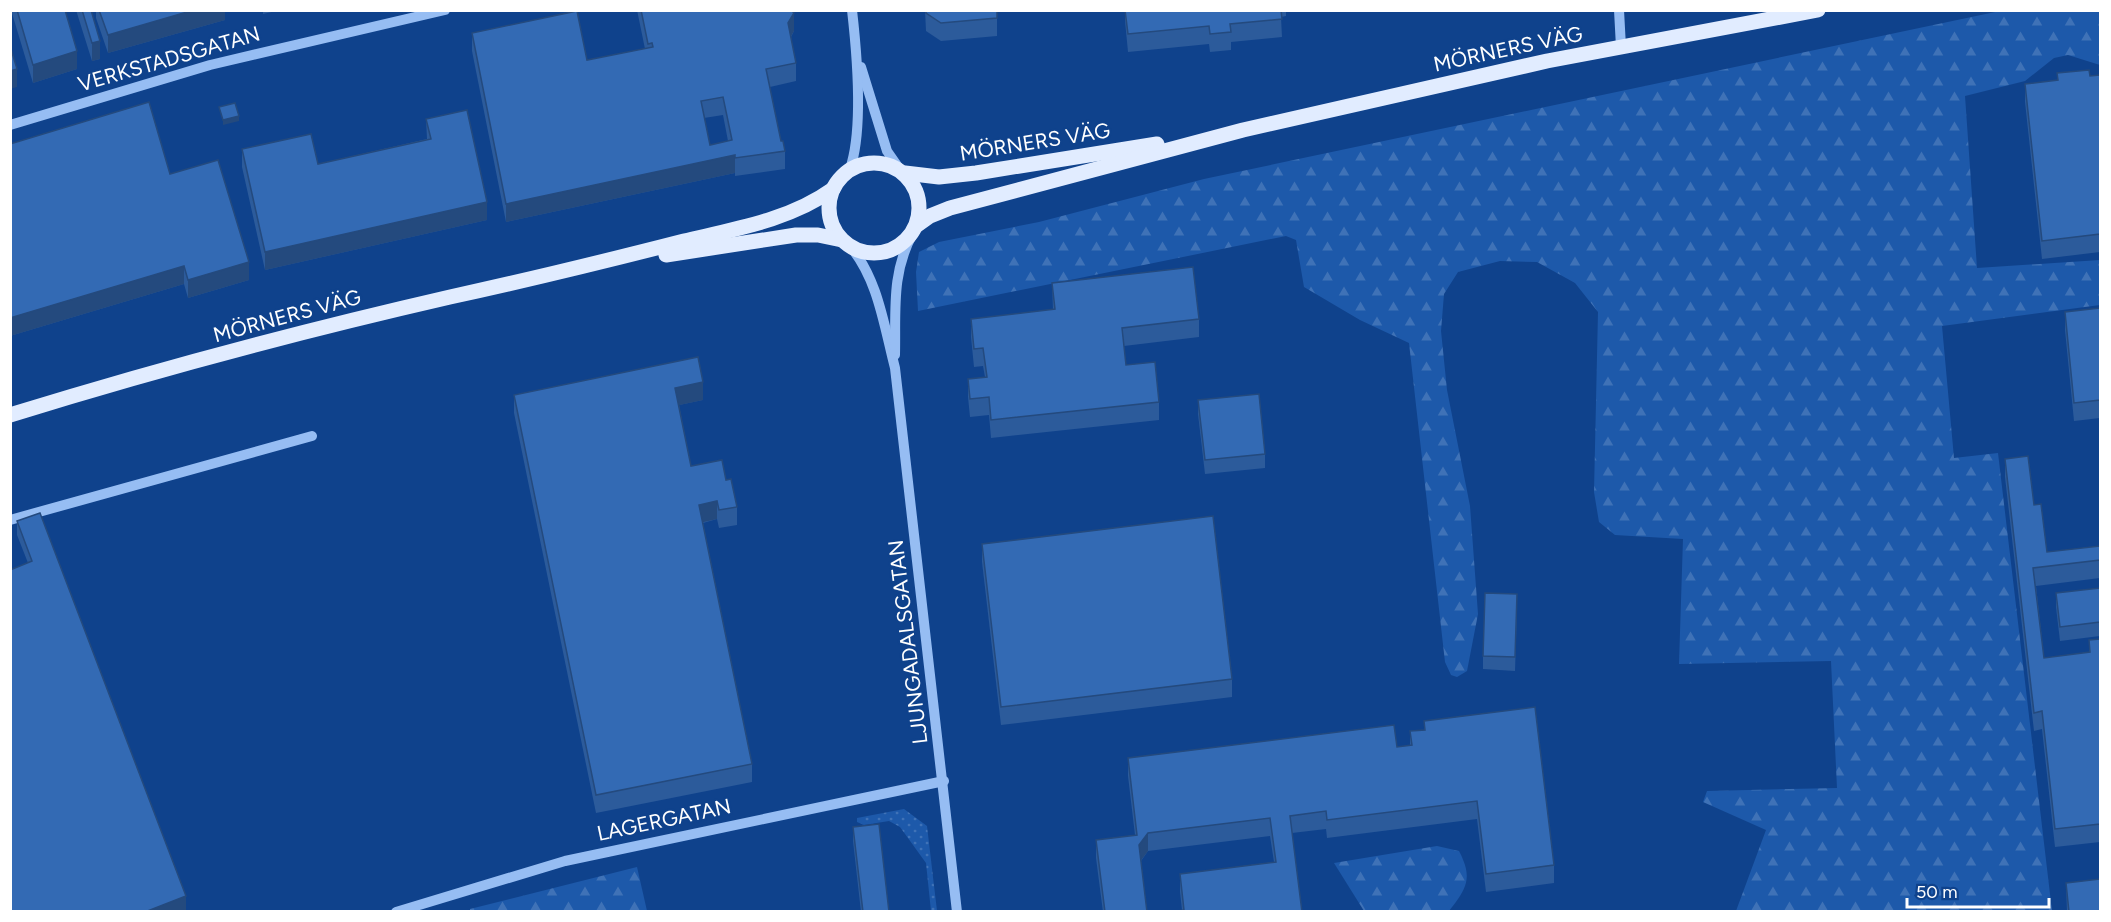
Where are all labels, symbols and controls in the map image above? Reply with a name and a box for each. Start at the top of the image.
street label: MÖRNERS VÄG [1431,20,1585,77]
street label: VERKSTADSGATAN [75,21,263,96]
street label: MÖRNERS VÄG [958,117,1112,166]
street label: MÖRNERS VÄG [210,284,363,347]
street label: LJUNGADALSGATAN [883,538,932,746]
street label: LAGERGATAN [595,793,733,846]
scale bar [1907,871,2050,909]
text: 50 m [1916,881,1958,903]

